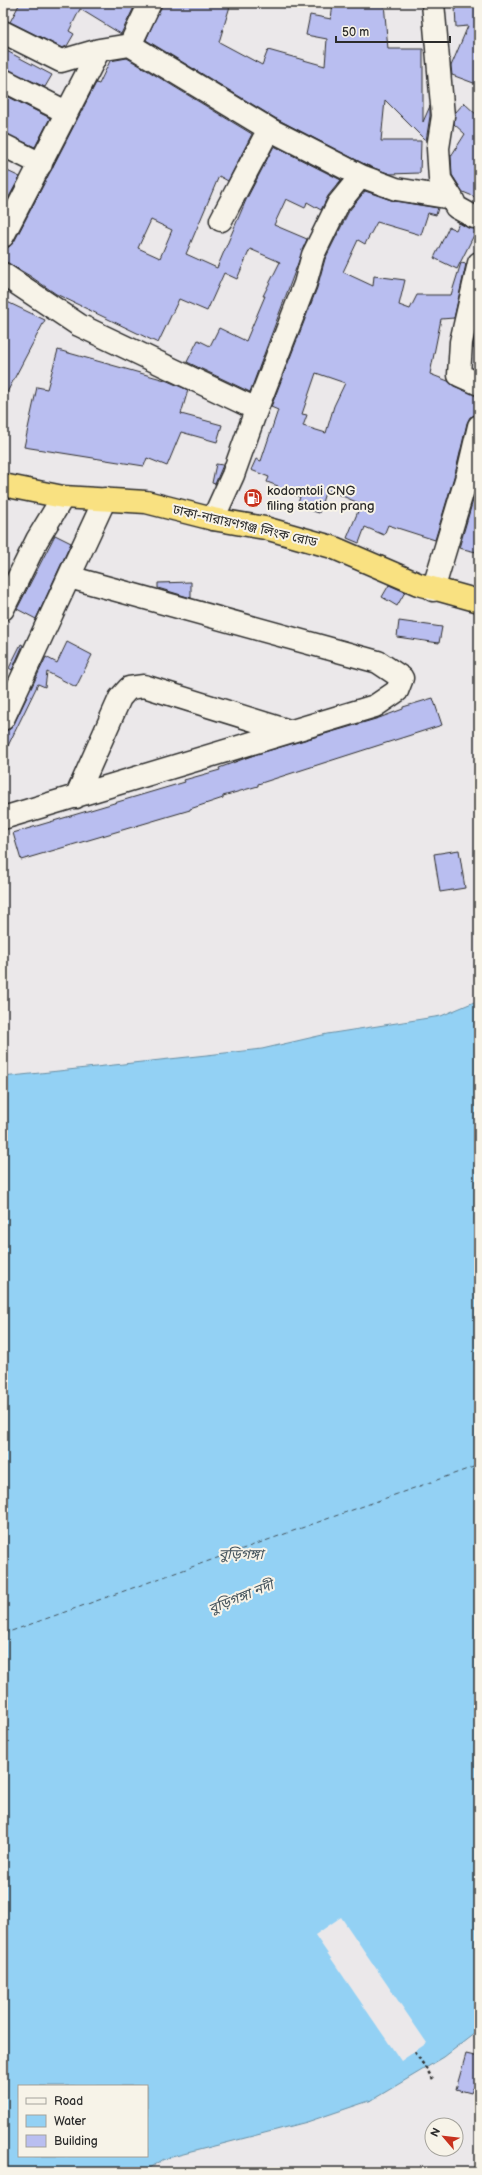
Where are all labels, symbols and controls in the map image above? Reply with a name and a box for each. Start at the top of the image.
scale bar [336,18,450,44]
text: 50 m [342,25,369,40]
place label: kodomtoli CNG filing station prang [267,483,374,514]
fuel station icon: kodomtoli CNG filing station prang [242,487,264,509]
street label: ঢাকা-নারায়ণগঞ্জ লিংক রোড [170,501,319,551]
water label: বুড়িগঙ্গা [219,1546,266,1563]
water label: বুড়িগঙ্গা নদী [206,1575,279,1618]
legend [18,2085,148,2157]
text: Road [54,2094,83,2109]
text: Water [54,2114,86,2129]
north arrow [424,2117,464,2157]
text: N [428,2126,443,2139]
text: Building [54,2134,98,2149]

